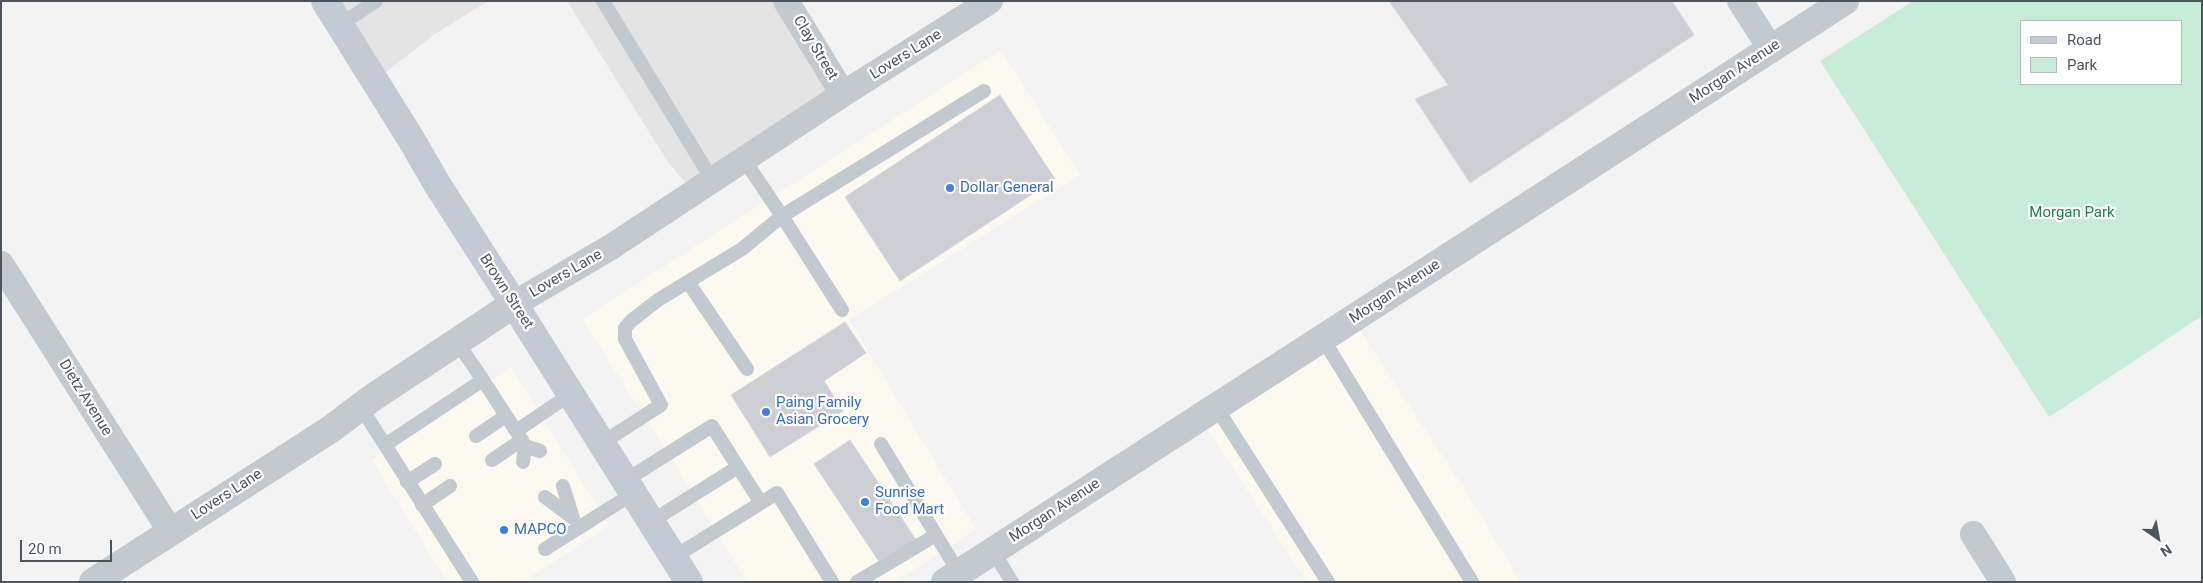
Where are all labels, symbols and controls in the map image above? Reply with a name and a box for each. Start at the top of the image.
street label: Clay Street [789,13,841,83]
legend [2020,20,2183,85]
street label: Lovers Lane [867,26,945,84]
text: Road [2067,31,2101,49]
street label: Morgan Avenue [1686,36,1784,108]
text: Park [2067,56,2097,74]
place label: Dollar General [960,179,1054,197]
marker: Dollar General [944,182,956,194]
park label: Morgan Park [2029,204,2115,222]
street label: Lovers Lane [527,246,605,302]
street label: Brown Street [475,251,537,333]
street label: Morgan Avenue [1346,256,1444,328]
street label: Dietz Avenue [54,357,116,439]
place label: Paing Family Asian Grocery [776,394,869,429]
marker: Paing Family Asian Grocery [760,406,772,418]
street label: Lovers Lane [188,465,266,525]
street label: Morgan Avenue [1006,475,1104,547]
place label: Sunrise Food Mart [875,484,944,519]
marker: Sunrise Food Mart [859,496,871,508]
north arrow [2133,513,2183,563]
place label: MAPCO [514,521,567,539]
marker: MAPCO [498,524,510,536]
scale bar [22,530,115,562]
text: 20 m [28,540,62,558]
text: N [2158,541,2175,560]

